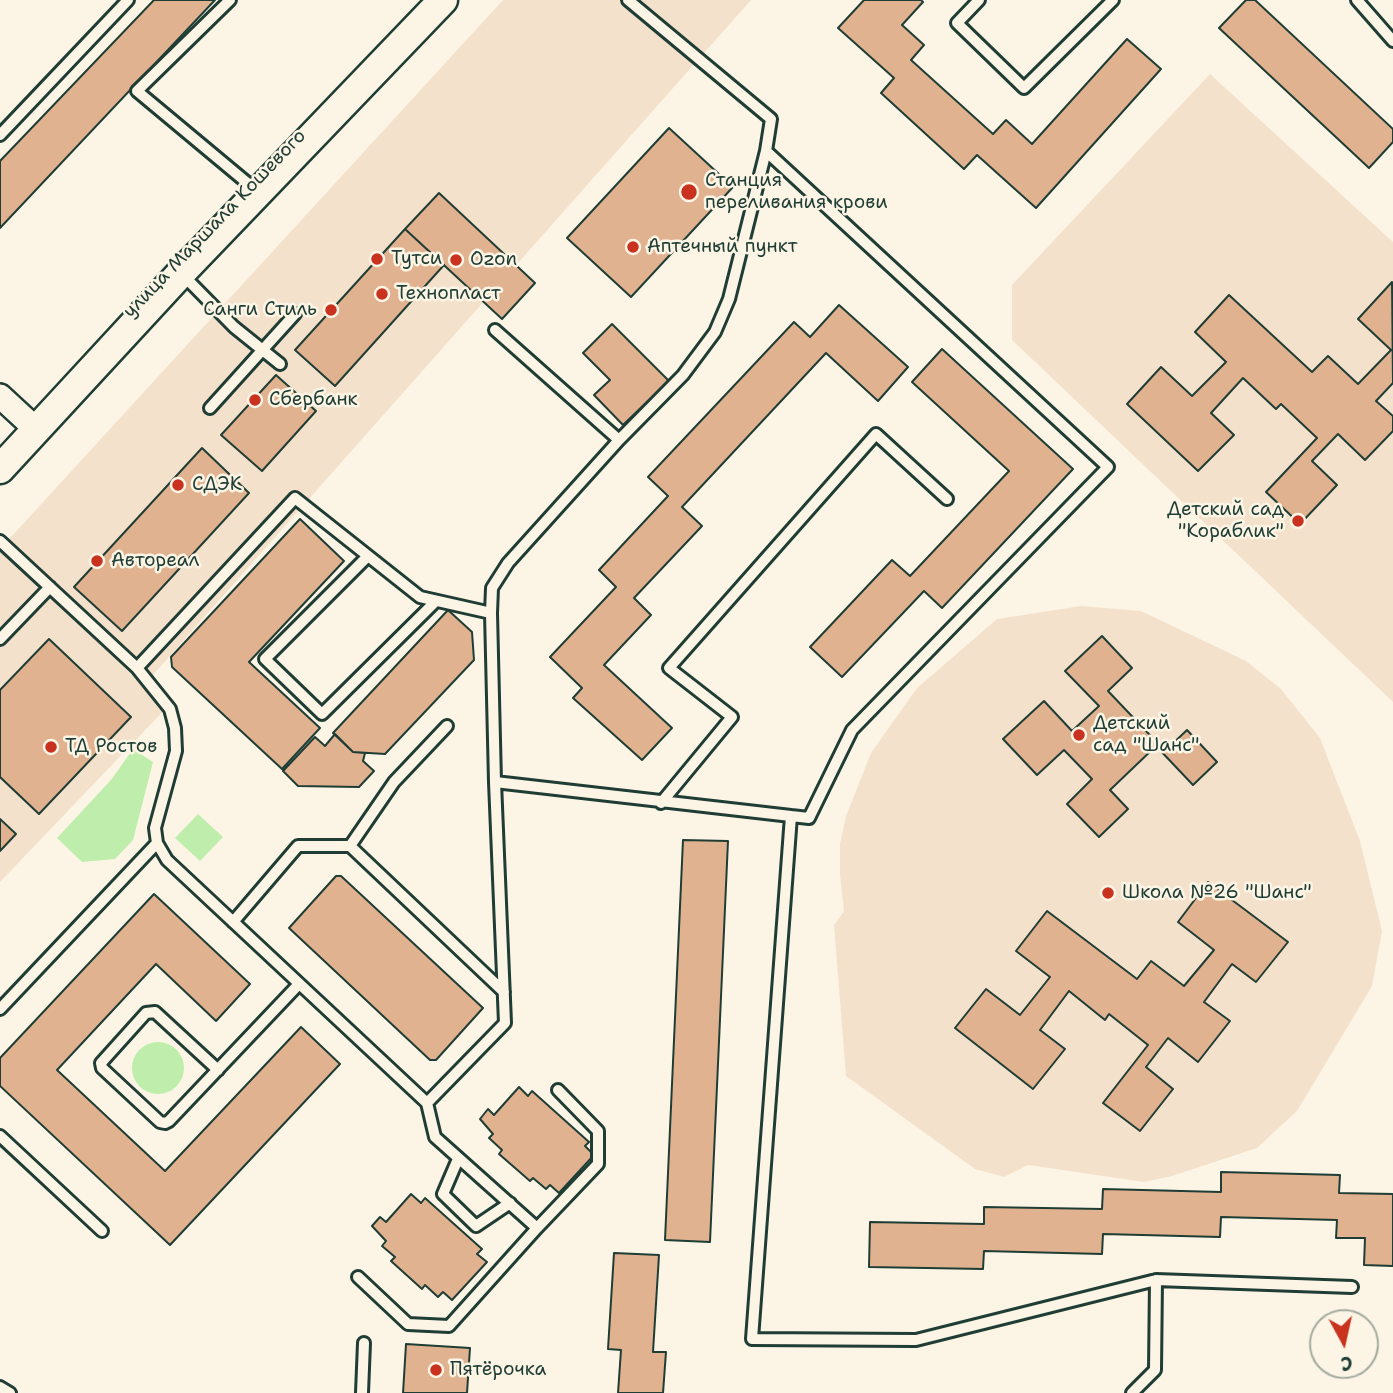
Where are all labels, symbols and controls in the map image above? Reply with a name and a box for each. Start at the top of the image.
street label: улица Маршала Кошевого [119,125,311,323]
place label: Станция переливания крови [705,170,888,214]
marker: Станция переливания крови [679,182,699,202]
place label: Аптечный пункт [647,236,797,258]
marker: Аптечный пункт [625,239,641,255]
place label: Тутси [391,248,442,270]
place label: Ozon [470,249,517,271]
marker: Тутси [369,251,385,267]
marker: Ozon [448,252,464,268]
place label: Технопласт [396,283,501,305]
marker: Технопласт [374,286,390,302]
place label: Санги Стиль [203,299,317,321]
marker: Санги Стиль [323,302,339,318]
place label: Сбербанк [269,389,358,411]
marker: Сбербанк [247,392,263,408]
place label: СДЭК [192,474,242,496]
marker: СДЭК [170,477,186,493]
place label: Детский сад "Кораблик" [1167,499,1284,543]
marker: Детский сад "Кораблик" [1290,513,1306,529]
place label: Автореал [111,550,199,572]
marker: Автореал [89,553,105,569]
place label: Детский сад "Шанс" [1093,713,1199,757]
marker: Детский сад "Шанс" [1071,727,1087,743]
place label: ТД Ростов [65,736,157,758]
marker: ТД Ростов [43,739,59,755]
place label: Школа №26 "Шанс" [1122,882,1312,904]
marker: Школа №26 "Шанс" [1100,885,1116,901]
north arrow [1309,1309,1379,1379]
text: С [1339,1350,1354,1376]
place label: Пятёрочка [450,1359,546,1381]
marker: Пятёрочка [428,1362,444,1378]

